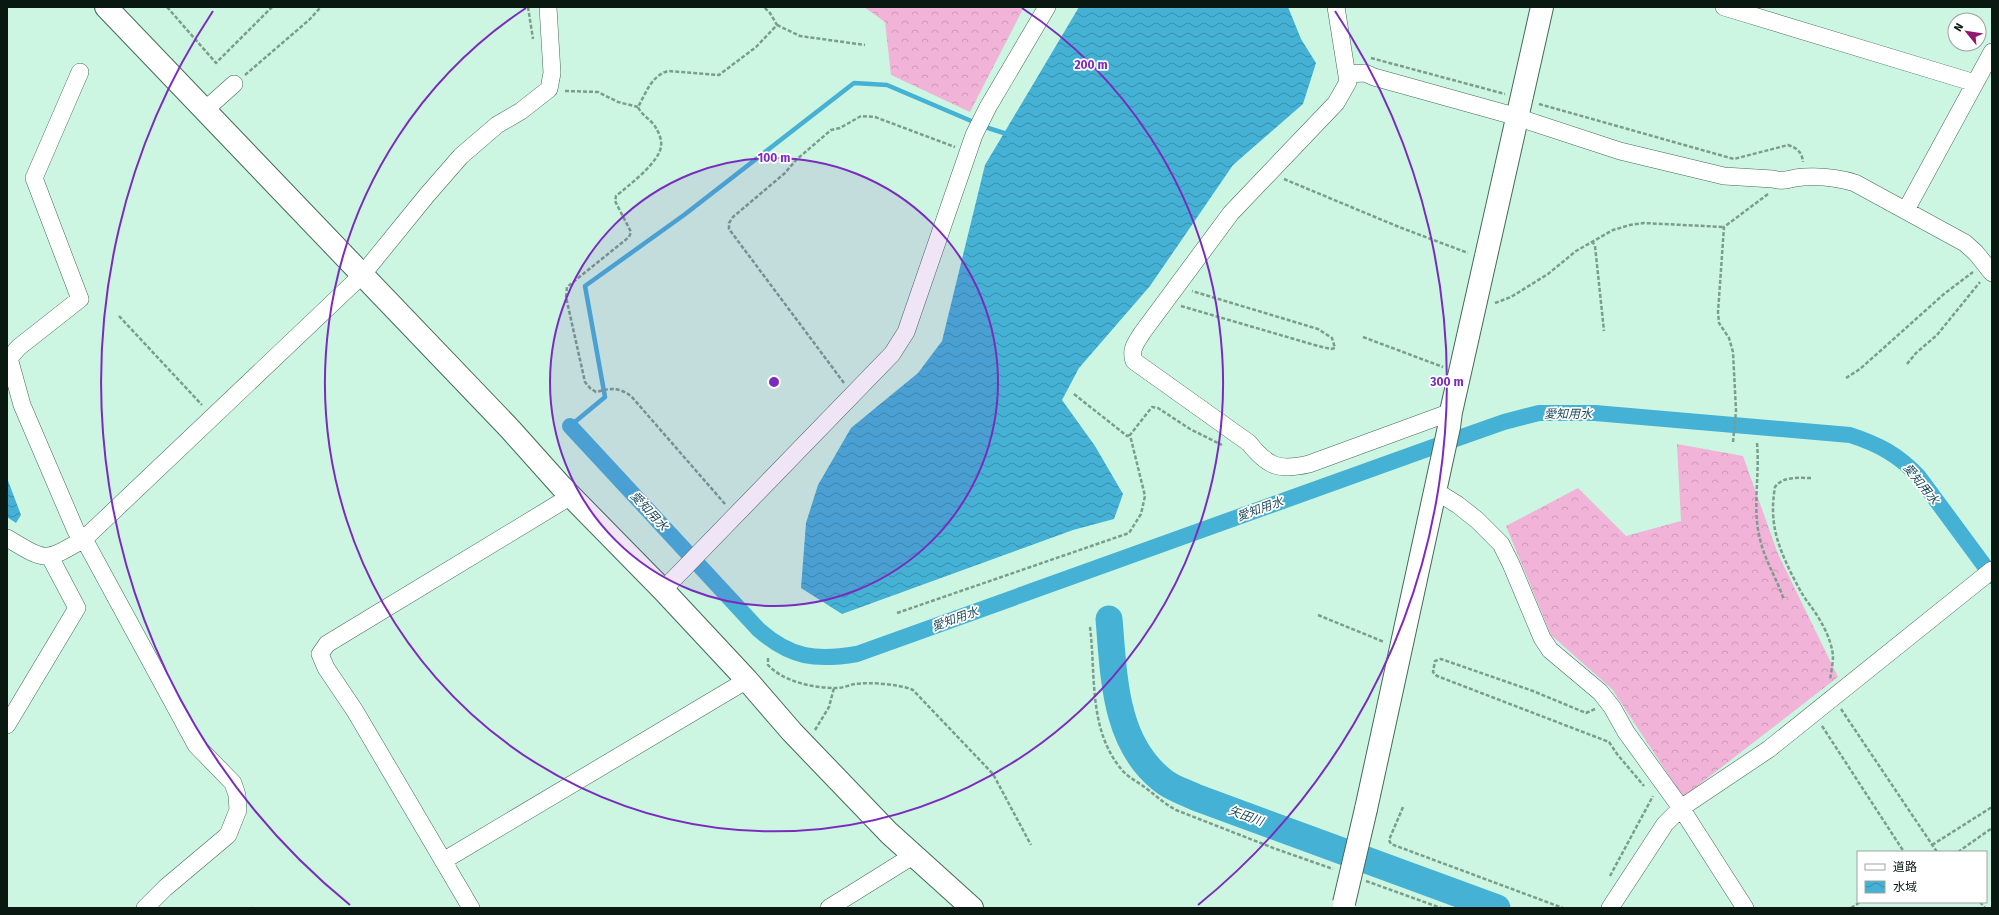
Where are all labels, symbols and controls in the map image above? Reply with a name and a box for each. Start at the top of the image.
north arrow [1947,12,1987,52]
text: N [1951,21,1966,34]
text: 200 m [1074,58,1108,72]
text: 100 m [758,151,790,165]
centre of rings [767,375,781,389]
text: 300 m [1429,375,1464,389]
water label: 愛知用水 [1544,407,1594,421]
water label: 愛知用水 [1900,461,1943,509]
water label: 愛知用水 [628,489,672,535]
water label: 愛知用水 [1235,494,1287,524]
water label: 愛知用水 [930,604,982,634]
water label: 矢田川 [1227,803,1267,829]
legend [1857,851,1987,903]
text: 道路 [1893,860,1917,874]
text: 水域 [1893,880,1917,894]

